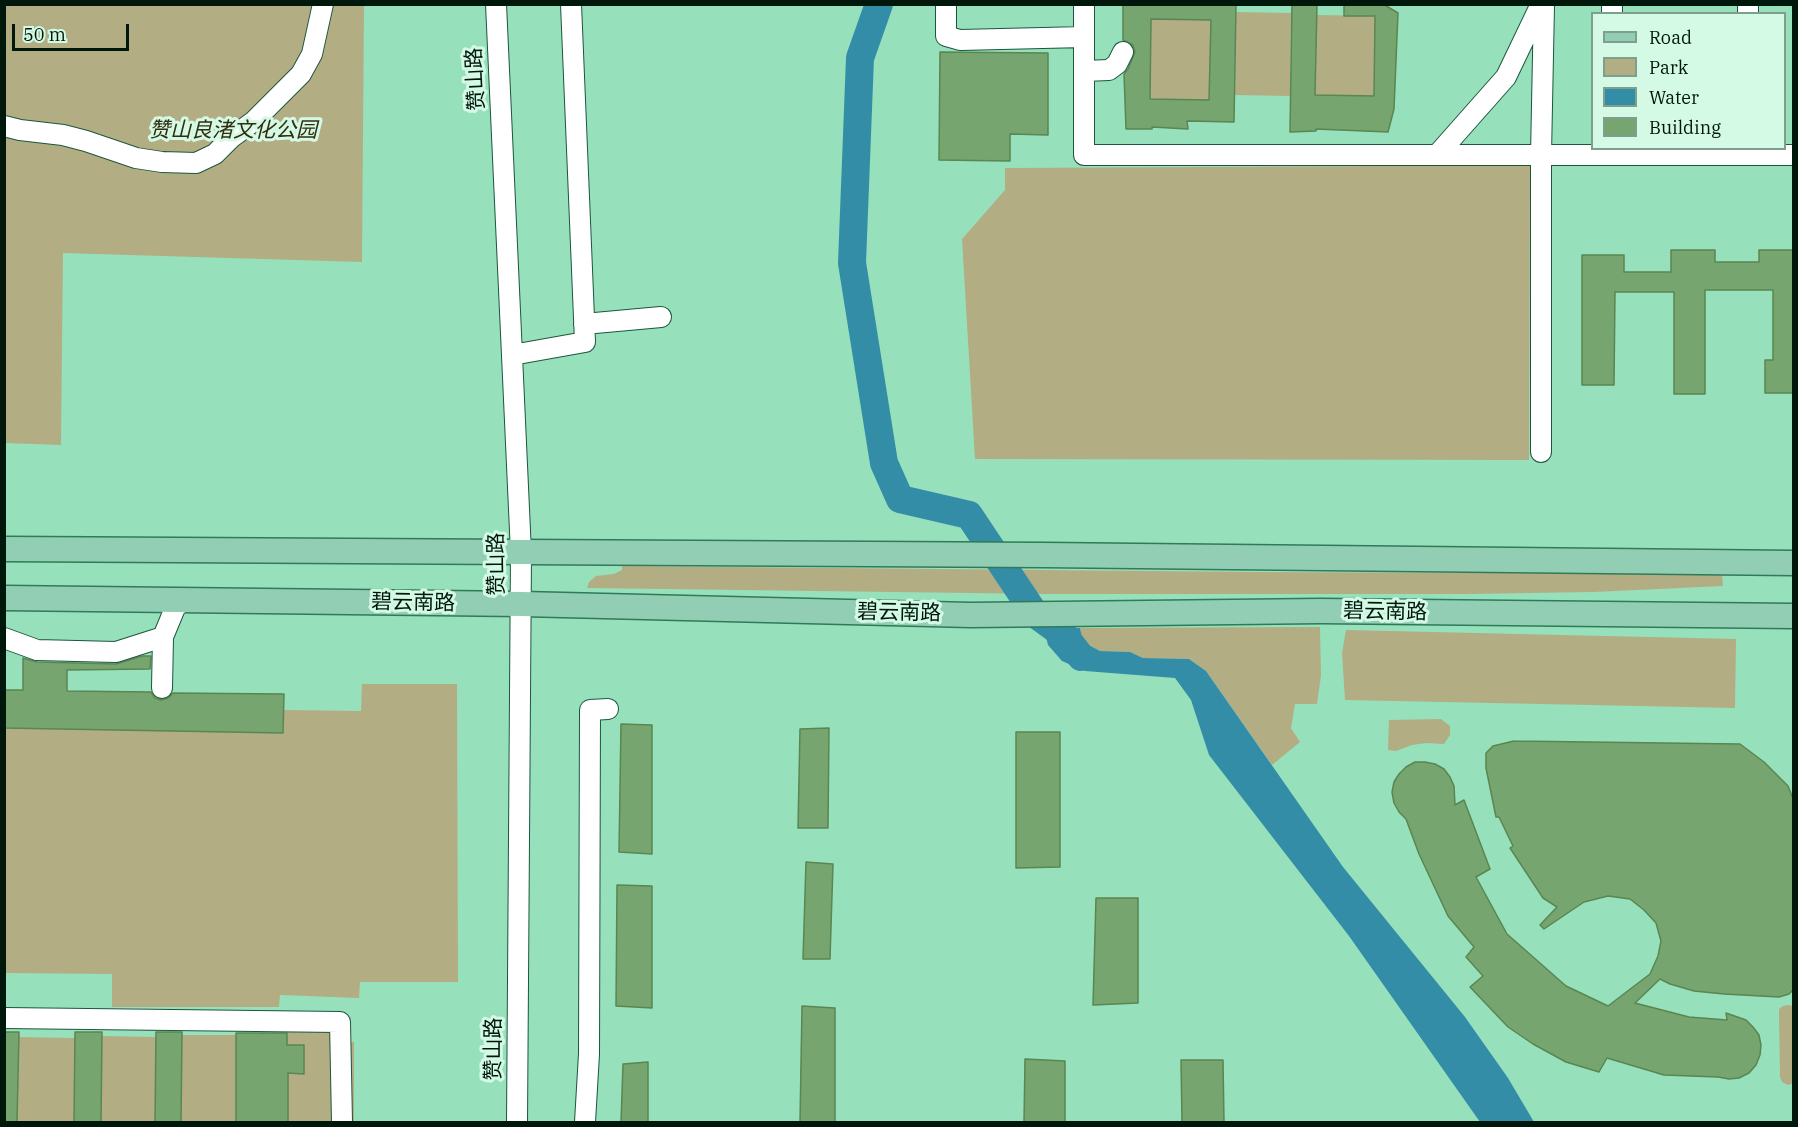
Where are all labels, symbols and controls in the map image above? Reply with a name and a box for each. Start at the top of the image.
scale bar [15,12,132,50]
legend [1591,12,1786,150]
text: 50 m [23,23,66,46]
text: Road [1649,26,1692,49]
street label: 赞山路 [462,47,490,111]
text: Park [1649,56,1688,79]
text: Water [1649,86,1699,109]
text: Building [1649,116,1721,139]
park label: 赞山良渚文化公园 [149,118,317,144]
street label: 赞山路 [484,532,510,596]
street label: 碧云南路 [371,590,455,616]
street label: 碧云南路 [1343,599,1427,625]
street label: 碧云南路 [857,600,941,626]
street label: 赞山路 [481,1018,507,1080]

